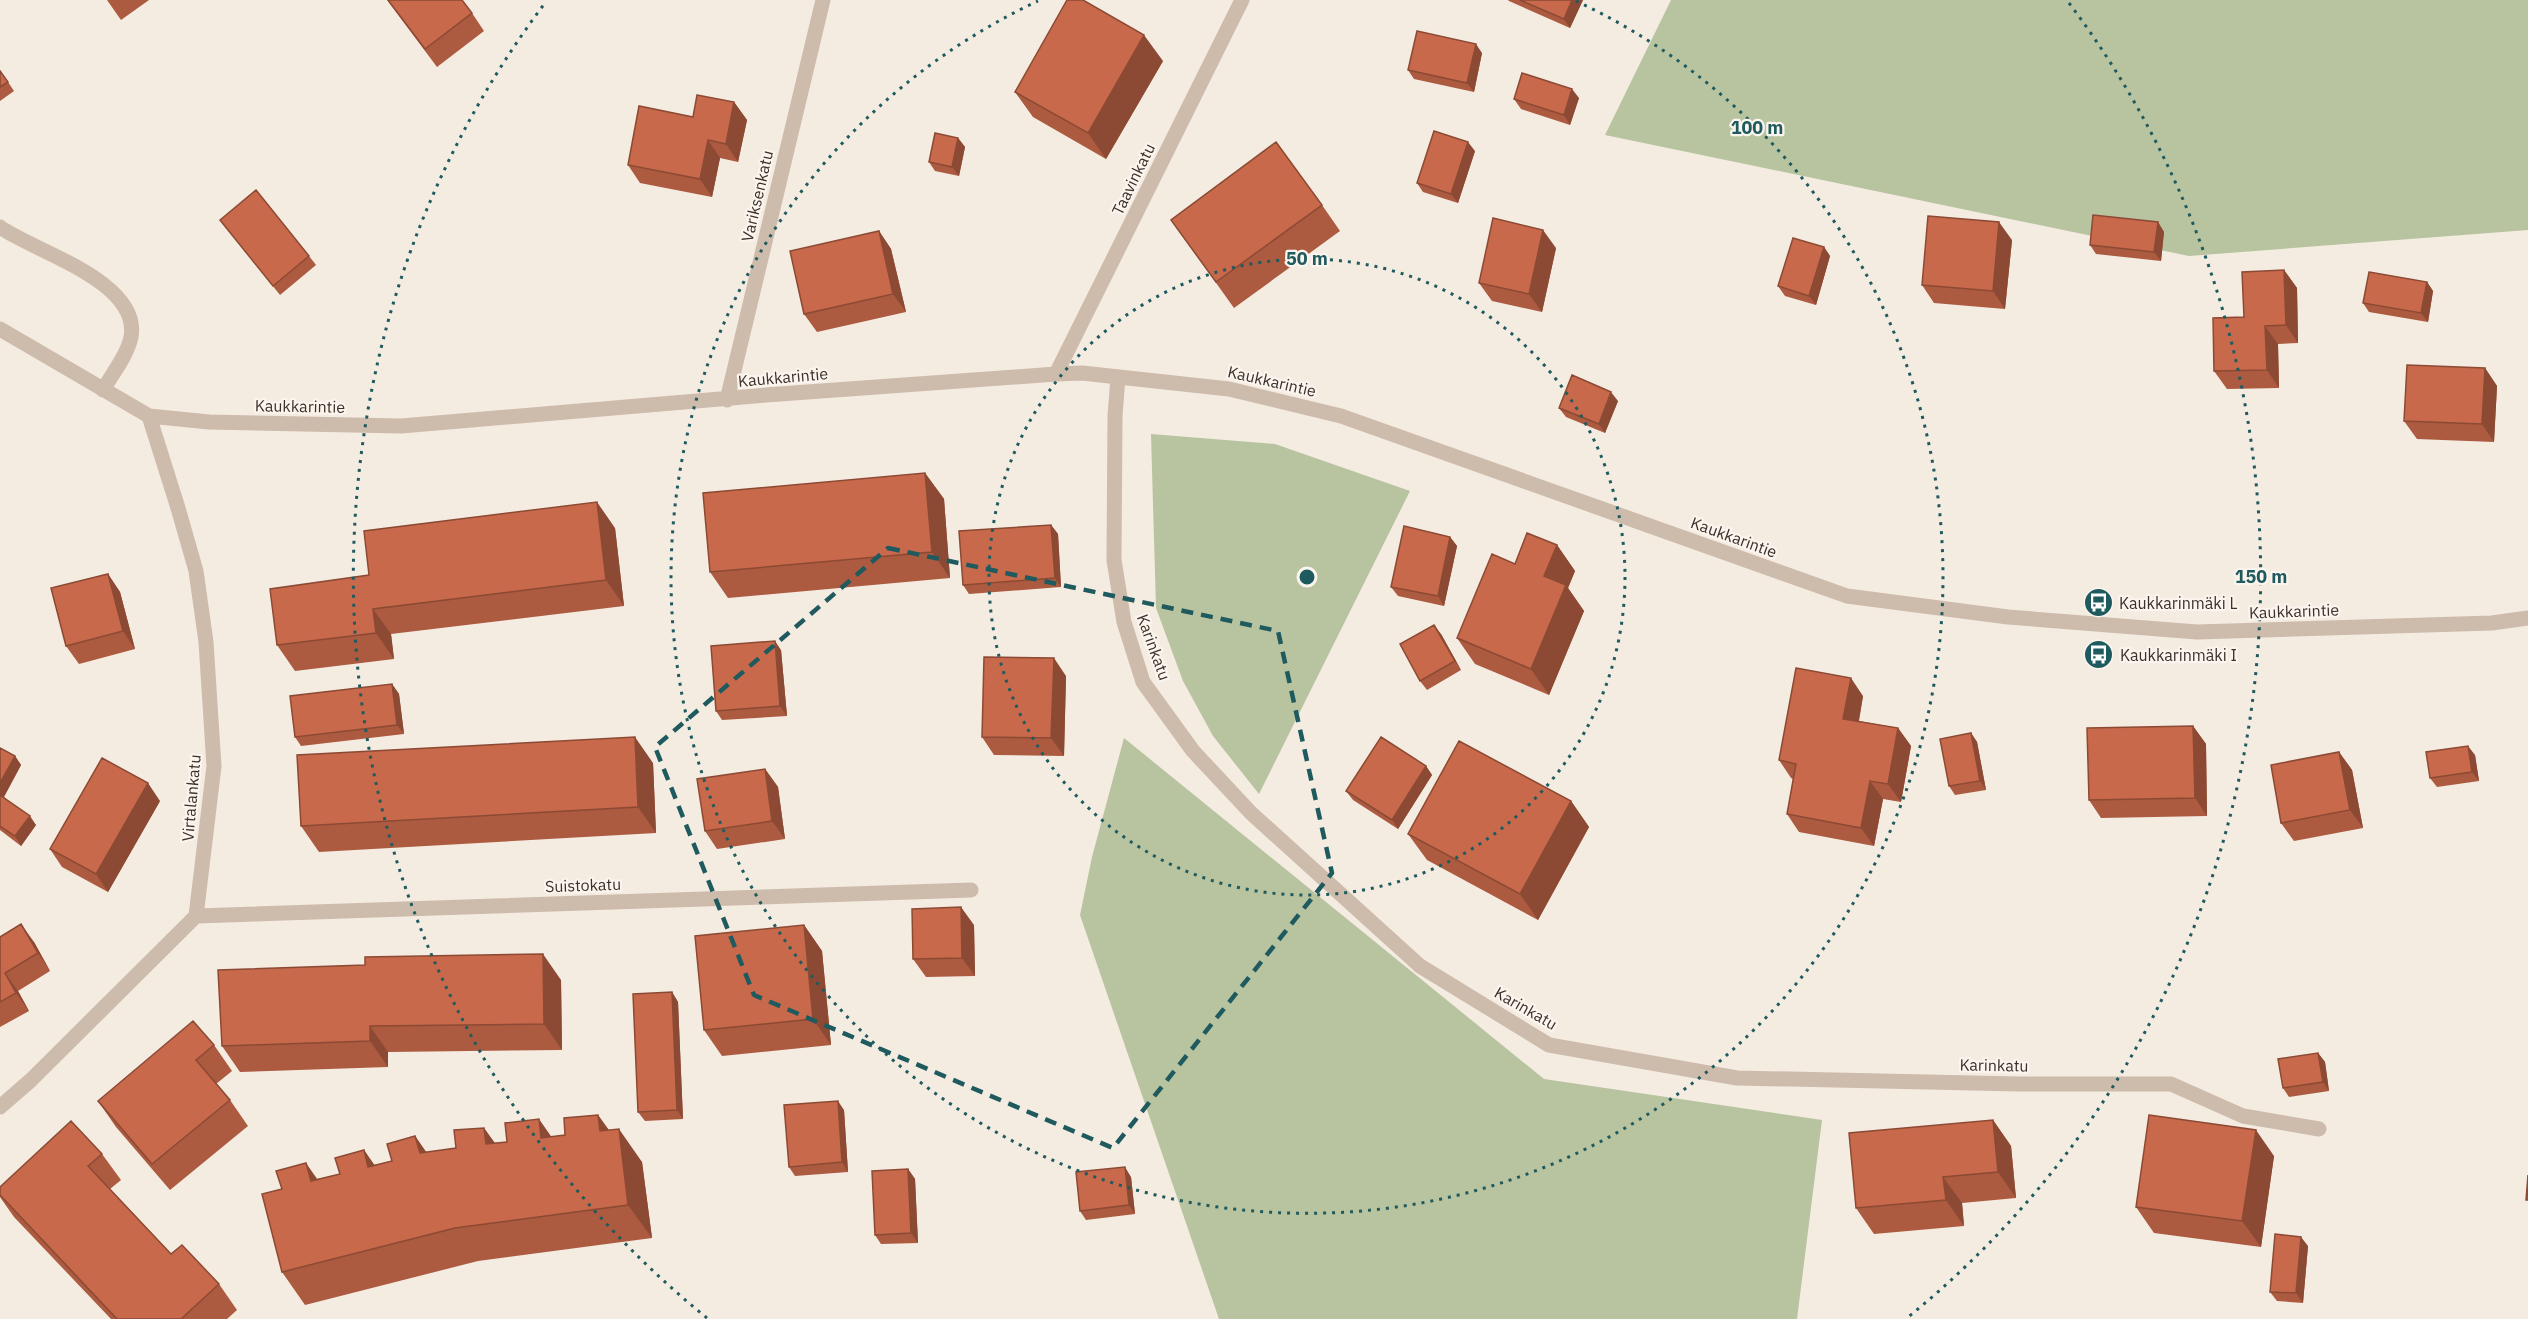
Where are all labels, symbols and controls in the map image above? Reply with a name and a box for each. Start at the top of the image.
text: 100 m [1731,116,1783,139]
street label: Taavinkatu [1107,140,1159,218]
street label: Variksenkatu [737,148,777,244]
text: 50 m [1286,247,1328,270]
street label: Kaukkarintie [1226,361,1318,401]
street label: Kaukkarintie [737,363,829,391]
street label: Kaukkarintie [255,395,345,417]
street label: Kaukkarintie [1688,512,1780,562]
text: 150 m [2235,565,2287,588]
centre of rings [1297,567,1317,587]
bus stop icon: Kaukkarinmäki L [2082,587,2114,619]
place label: Kaukkarinmäki L [2119,593,2238,613]
street label: Kaukkarintie [2249,599,2340,623]
street label: Karinkatu [1133,611,1175,683]
bus stop icon: Kaukkarinmäki I [2083,639,2115,671]
place label: Kaukkarinmäki I [2120,645,2237,665]
street label: Virtalankatu [177,754,205,842]
street label: Suistokatu [545,874,621,896]
street label: Karinkatu [1491,982,1561,1034]
street label: Karinkatu [1959,1054,2029,1076]

